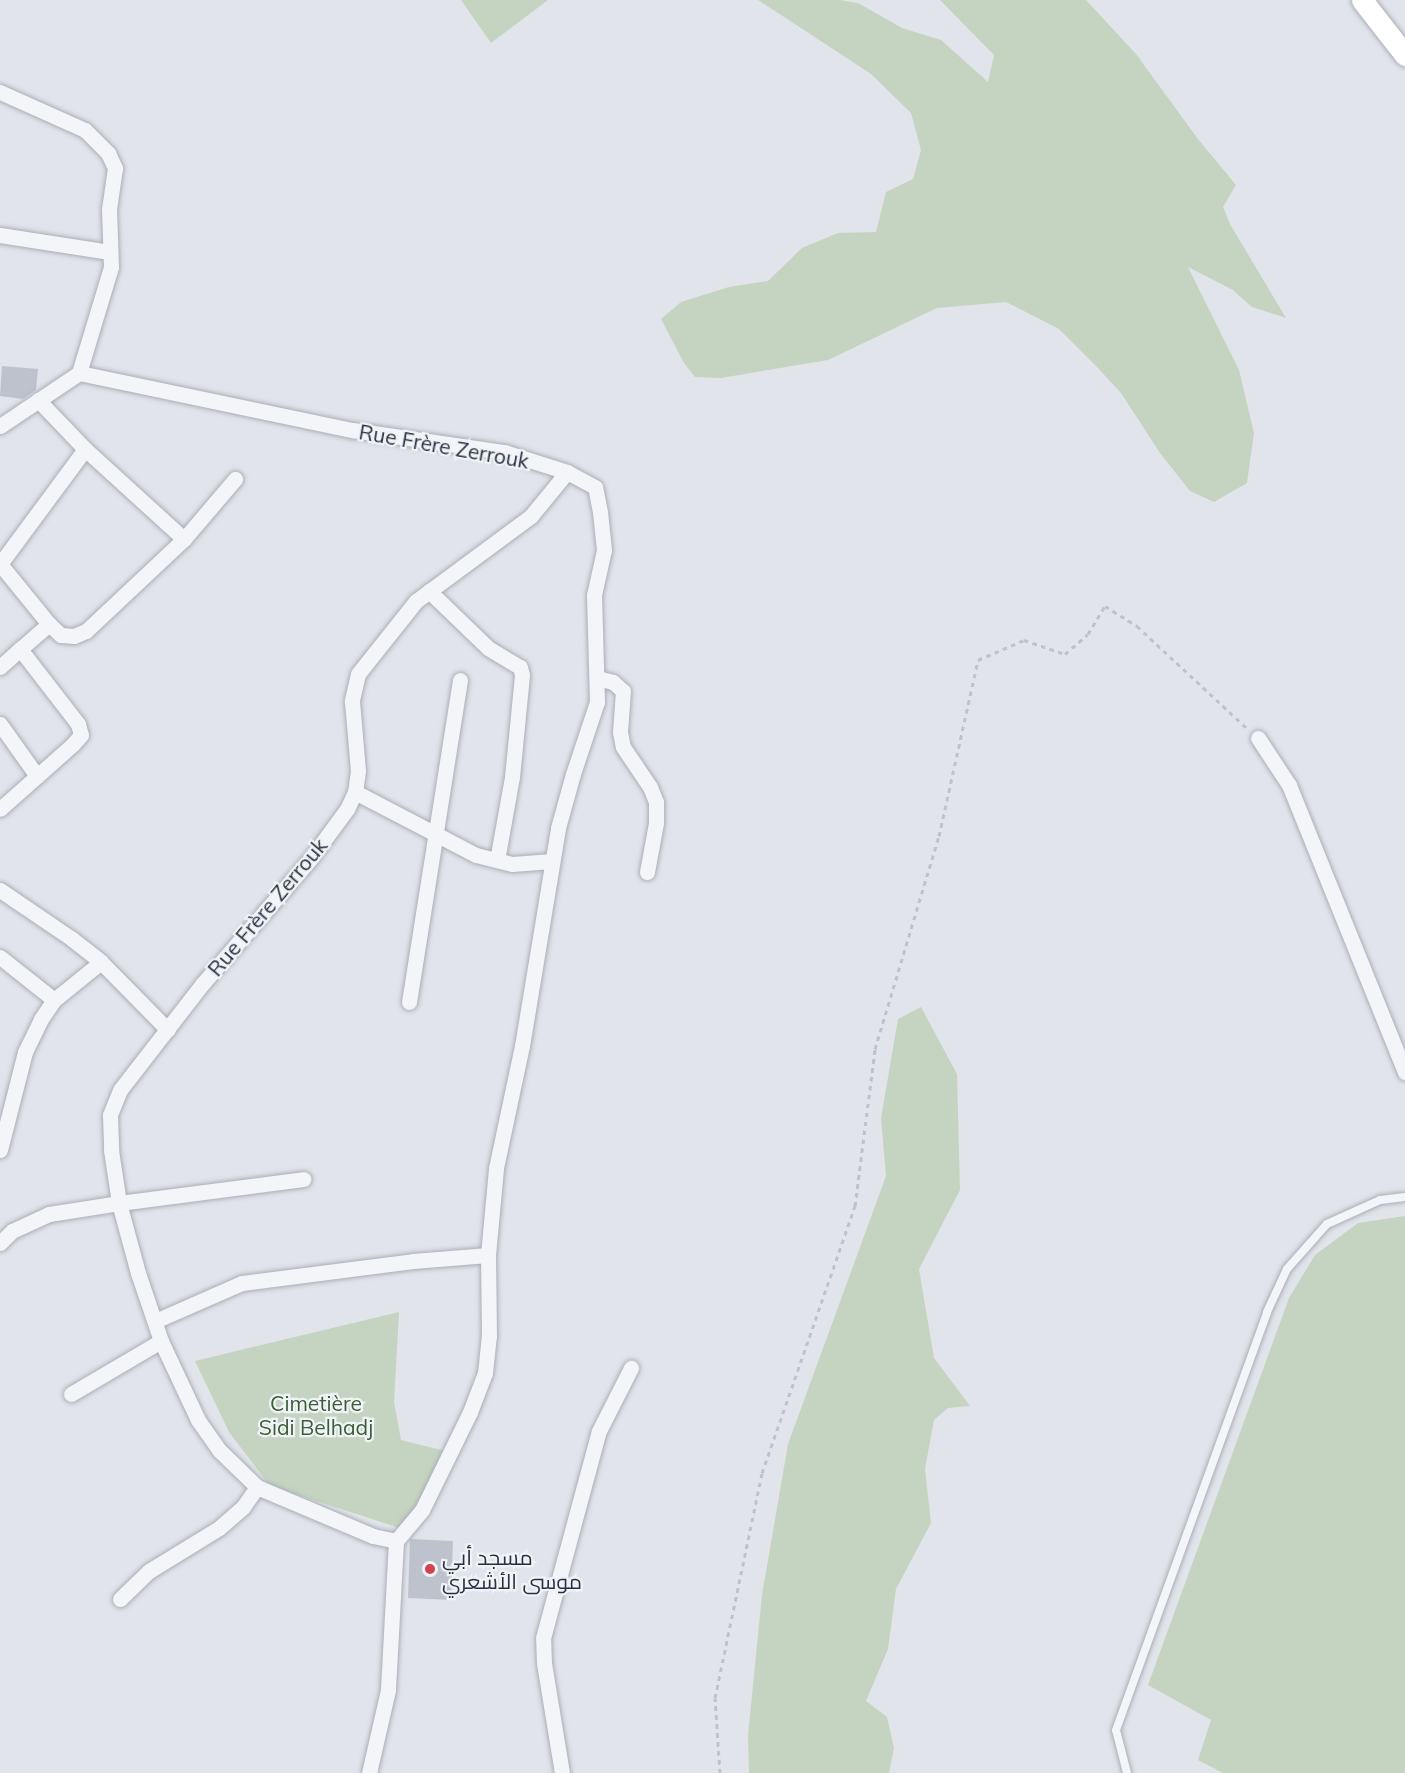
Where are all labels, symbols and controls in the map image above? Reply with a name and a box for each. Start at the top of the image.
street label: Rue Frère Zerrouk [357,419,531,473]
street label: Rue Frère Zerrouk [202,833,332,981]
park label: Cimetière Sidi Belhadj [259,1390,373,1440]
place label: مسجد أبي موسى الأشعري [442,1544,582,1594]
marker: مسجد أبي موسى الأشعري [423,1562,437,1576]

